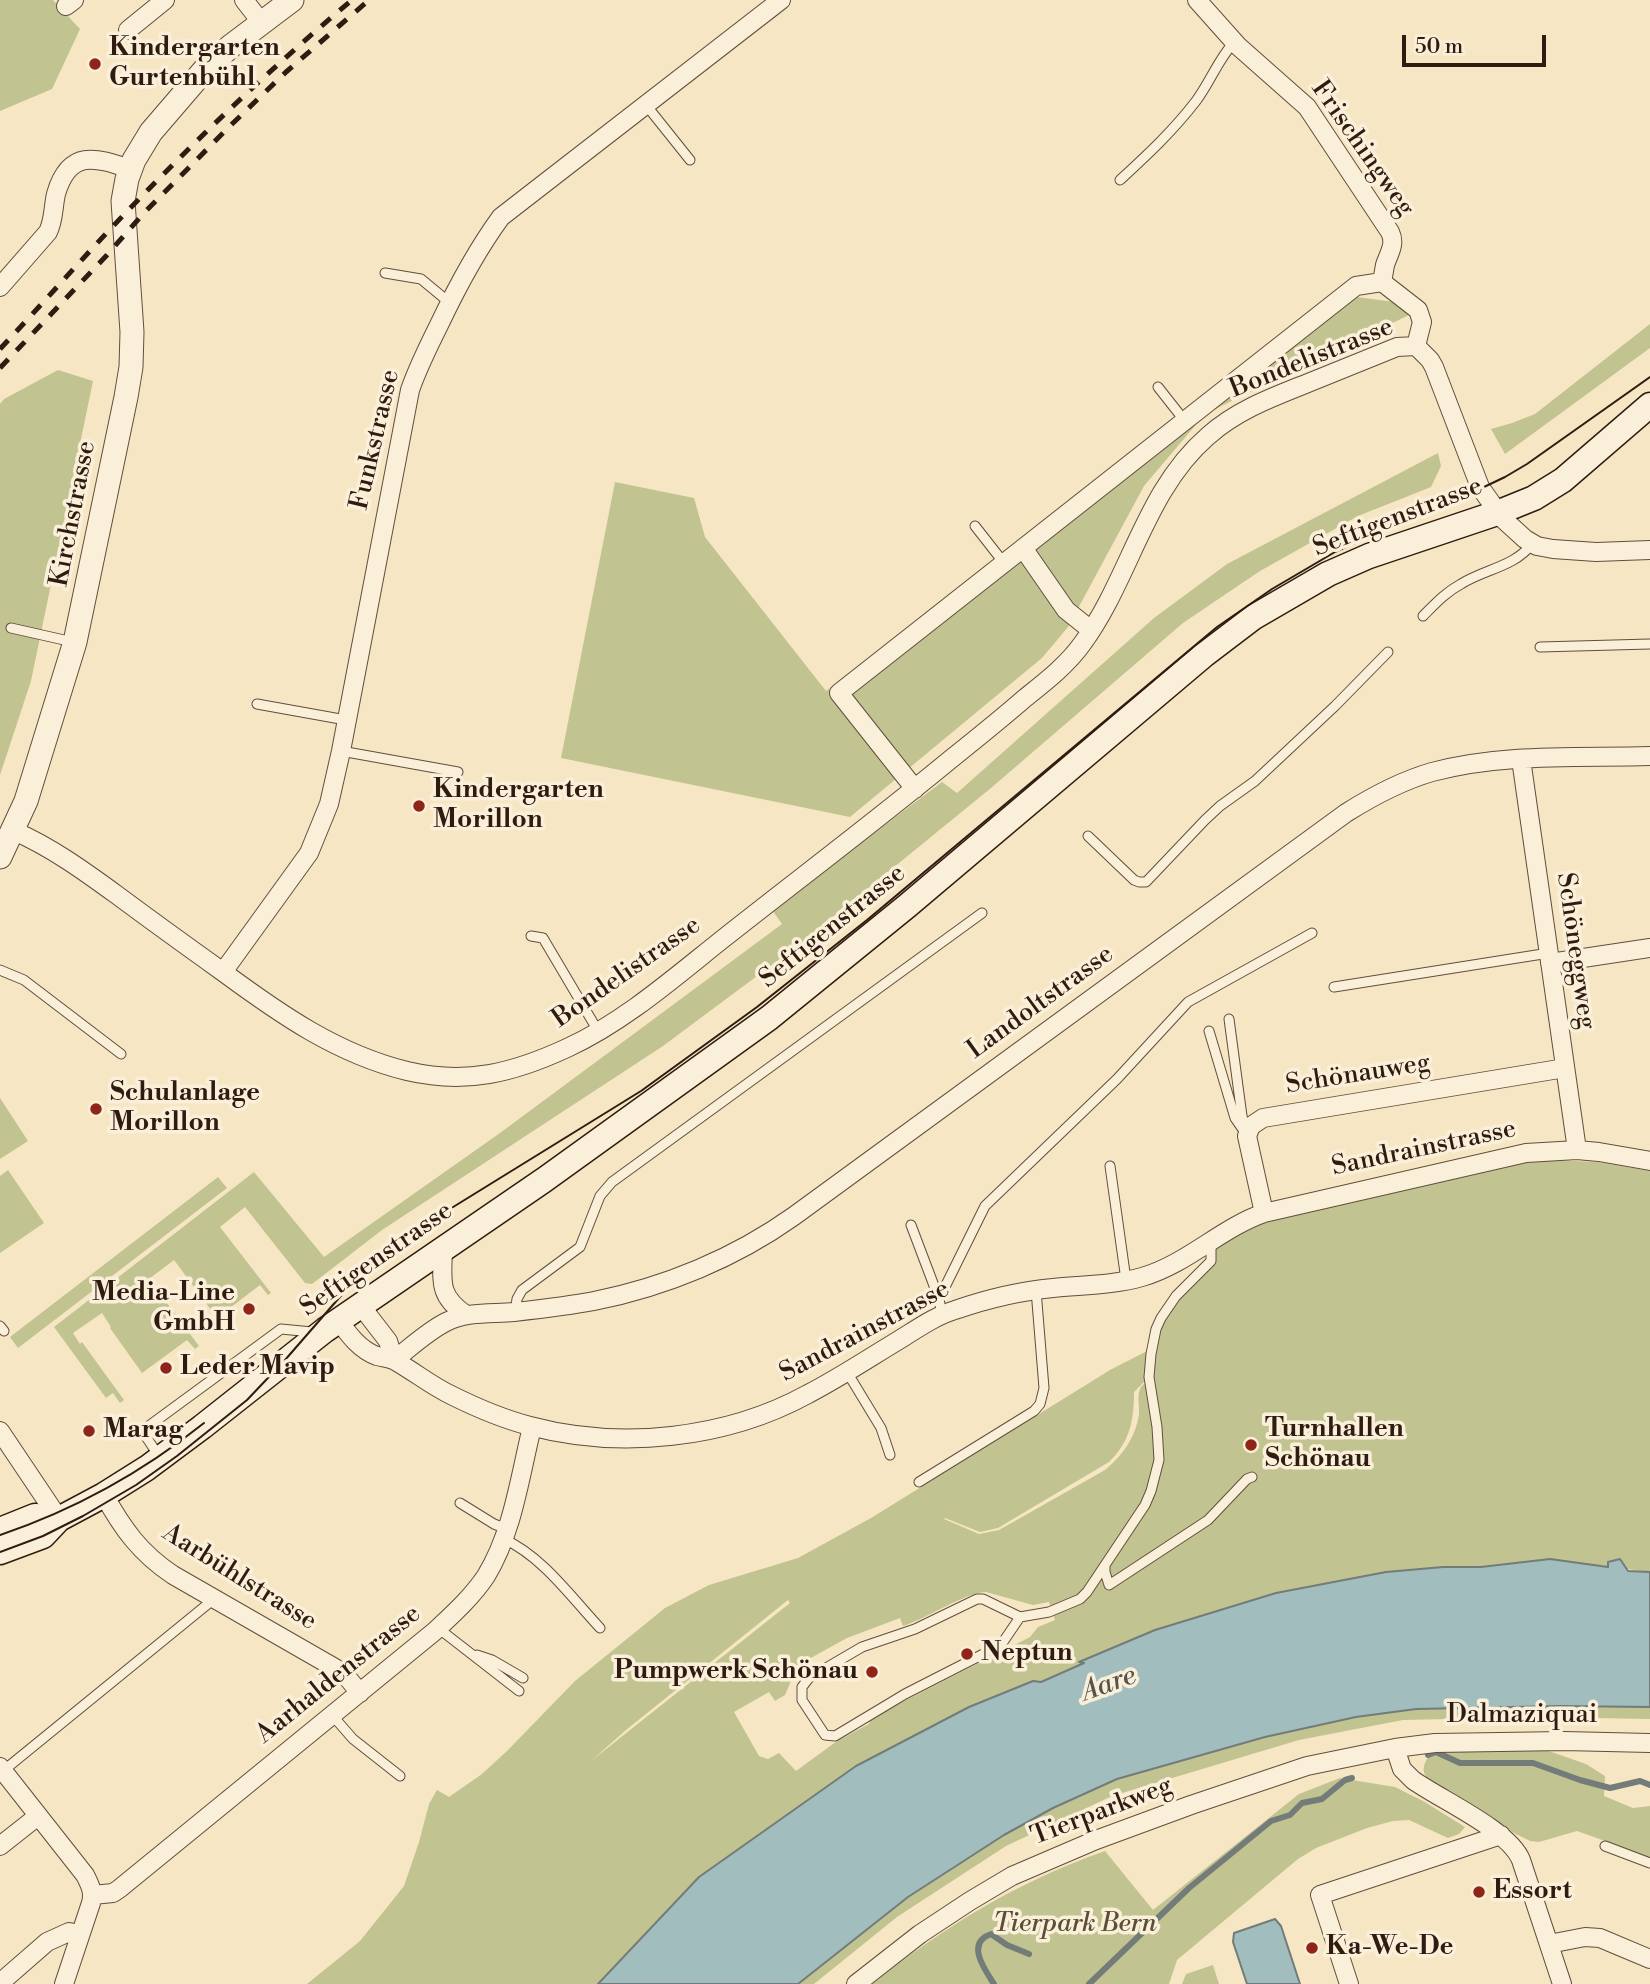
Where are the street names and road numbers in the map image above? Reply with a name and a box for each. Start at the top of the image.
street label: Frischingweg [1304,75,1420,223]
street label: Bondelistrasse [1226,312,1398,406]
street label: Funkstrasse [345,367,407,513]
street label: Kirchstrasse [45,438,103,590]
street label: Seftigenstrasse [1309,471,1487,565]
street label: Seftigenstrasse [754,859,912,995]
street label: Schöneggweg [1549,871,1601,1031]
street label: Bondelistrasse [547,910,707,1036]
street label: Landoltstrasse [962,939,1120,1067]
street label: Schönauweg [1284,1048,1432,1102]
street label: Sandrainstrasse [1329,1114,1519,1184]
street label: Seftigenstrasse [295,1196,459,1324]
street label: Sandrainstrasse [775,1274,955,1390]
street label: Aarbühlstrasse [156,1518,322,1638]
street label: Aarhaldenstrasse [250,1599,428,1751]
street label: Dalmaziquai [1447,1700,1597,1732]
street label: Tierparkweg [1027,1771,1177,1853]

